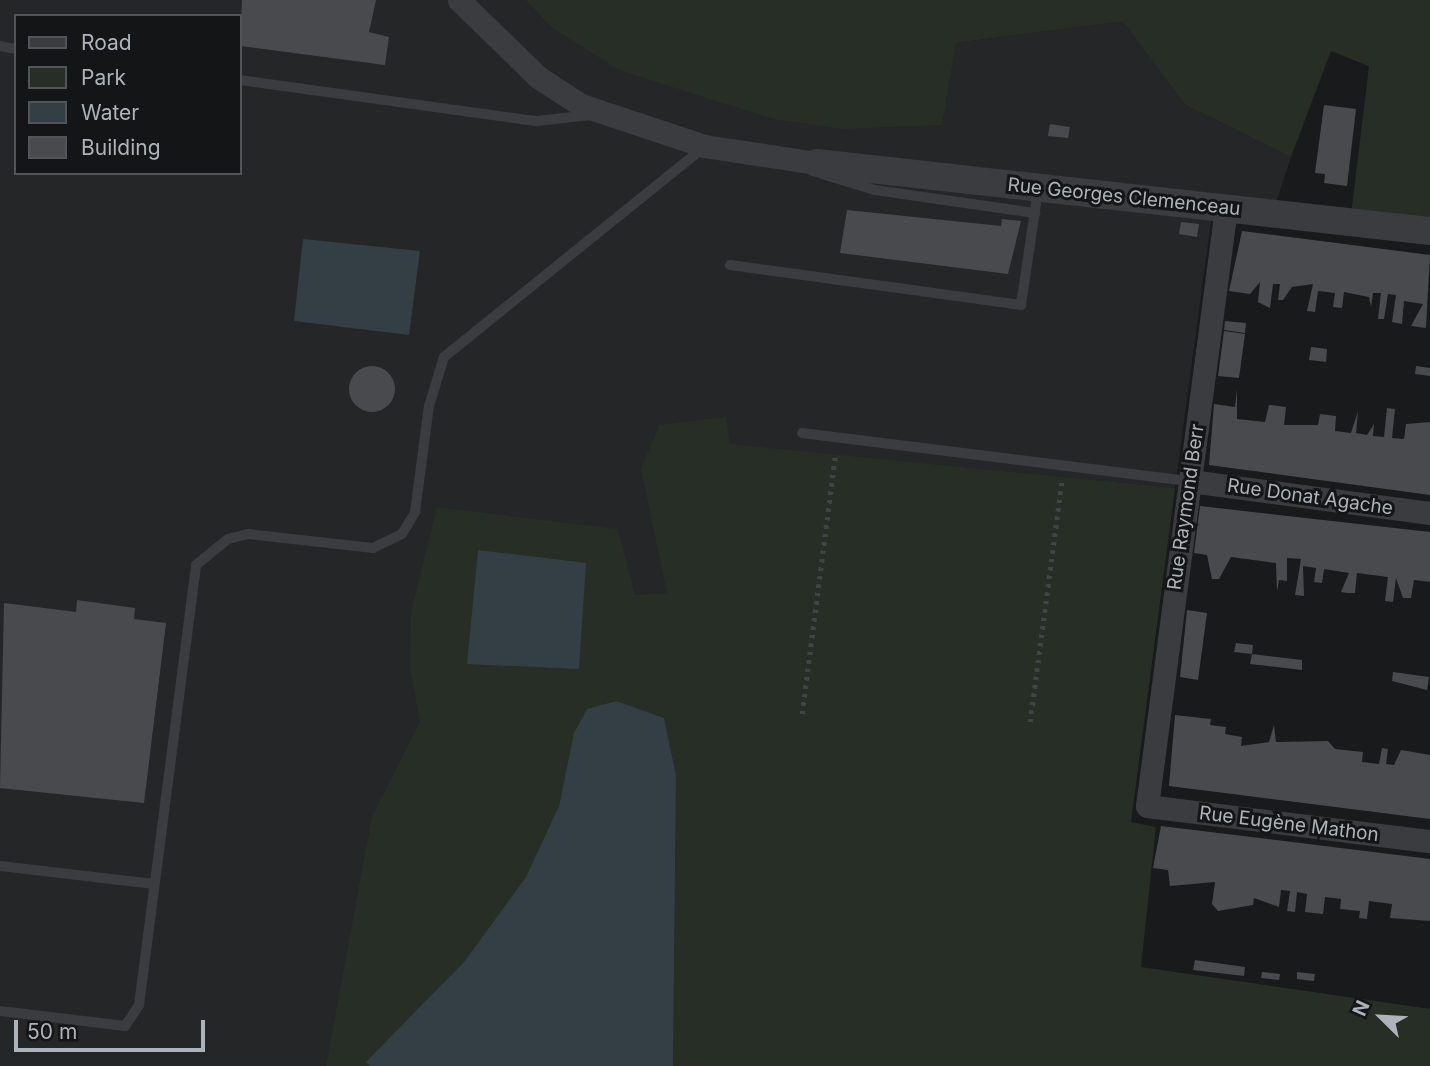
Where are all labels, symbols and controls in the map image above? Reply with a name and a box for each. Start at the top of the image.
legend [14,14,242,175]
text: Road [81,30,132,55]
text: Park [81,65,126,90]
text: Water [81,100,139,125]
text: Building [81,135,161,160]
street label: Rue Georges Clemenceau [1006,173,1242,221]
street label: Rue Raymond Berr [1163,423,1209,591]
street label: Rue Donat Agache [1226,474,1394,520]
street label: Rue Eugène Mathon [1198,802,1380,846]
north arrow [1346,982,1416,1052]
text: N [1348,997,1375,1020]
scale bar [18,1006,208,1050]
text: 50 m [27,1019,77,1044]

